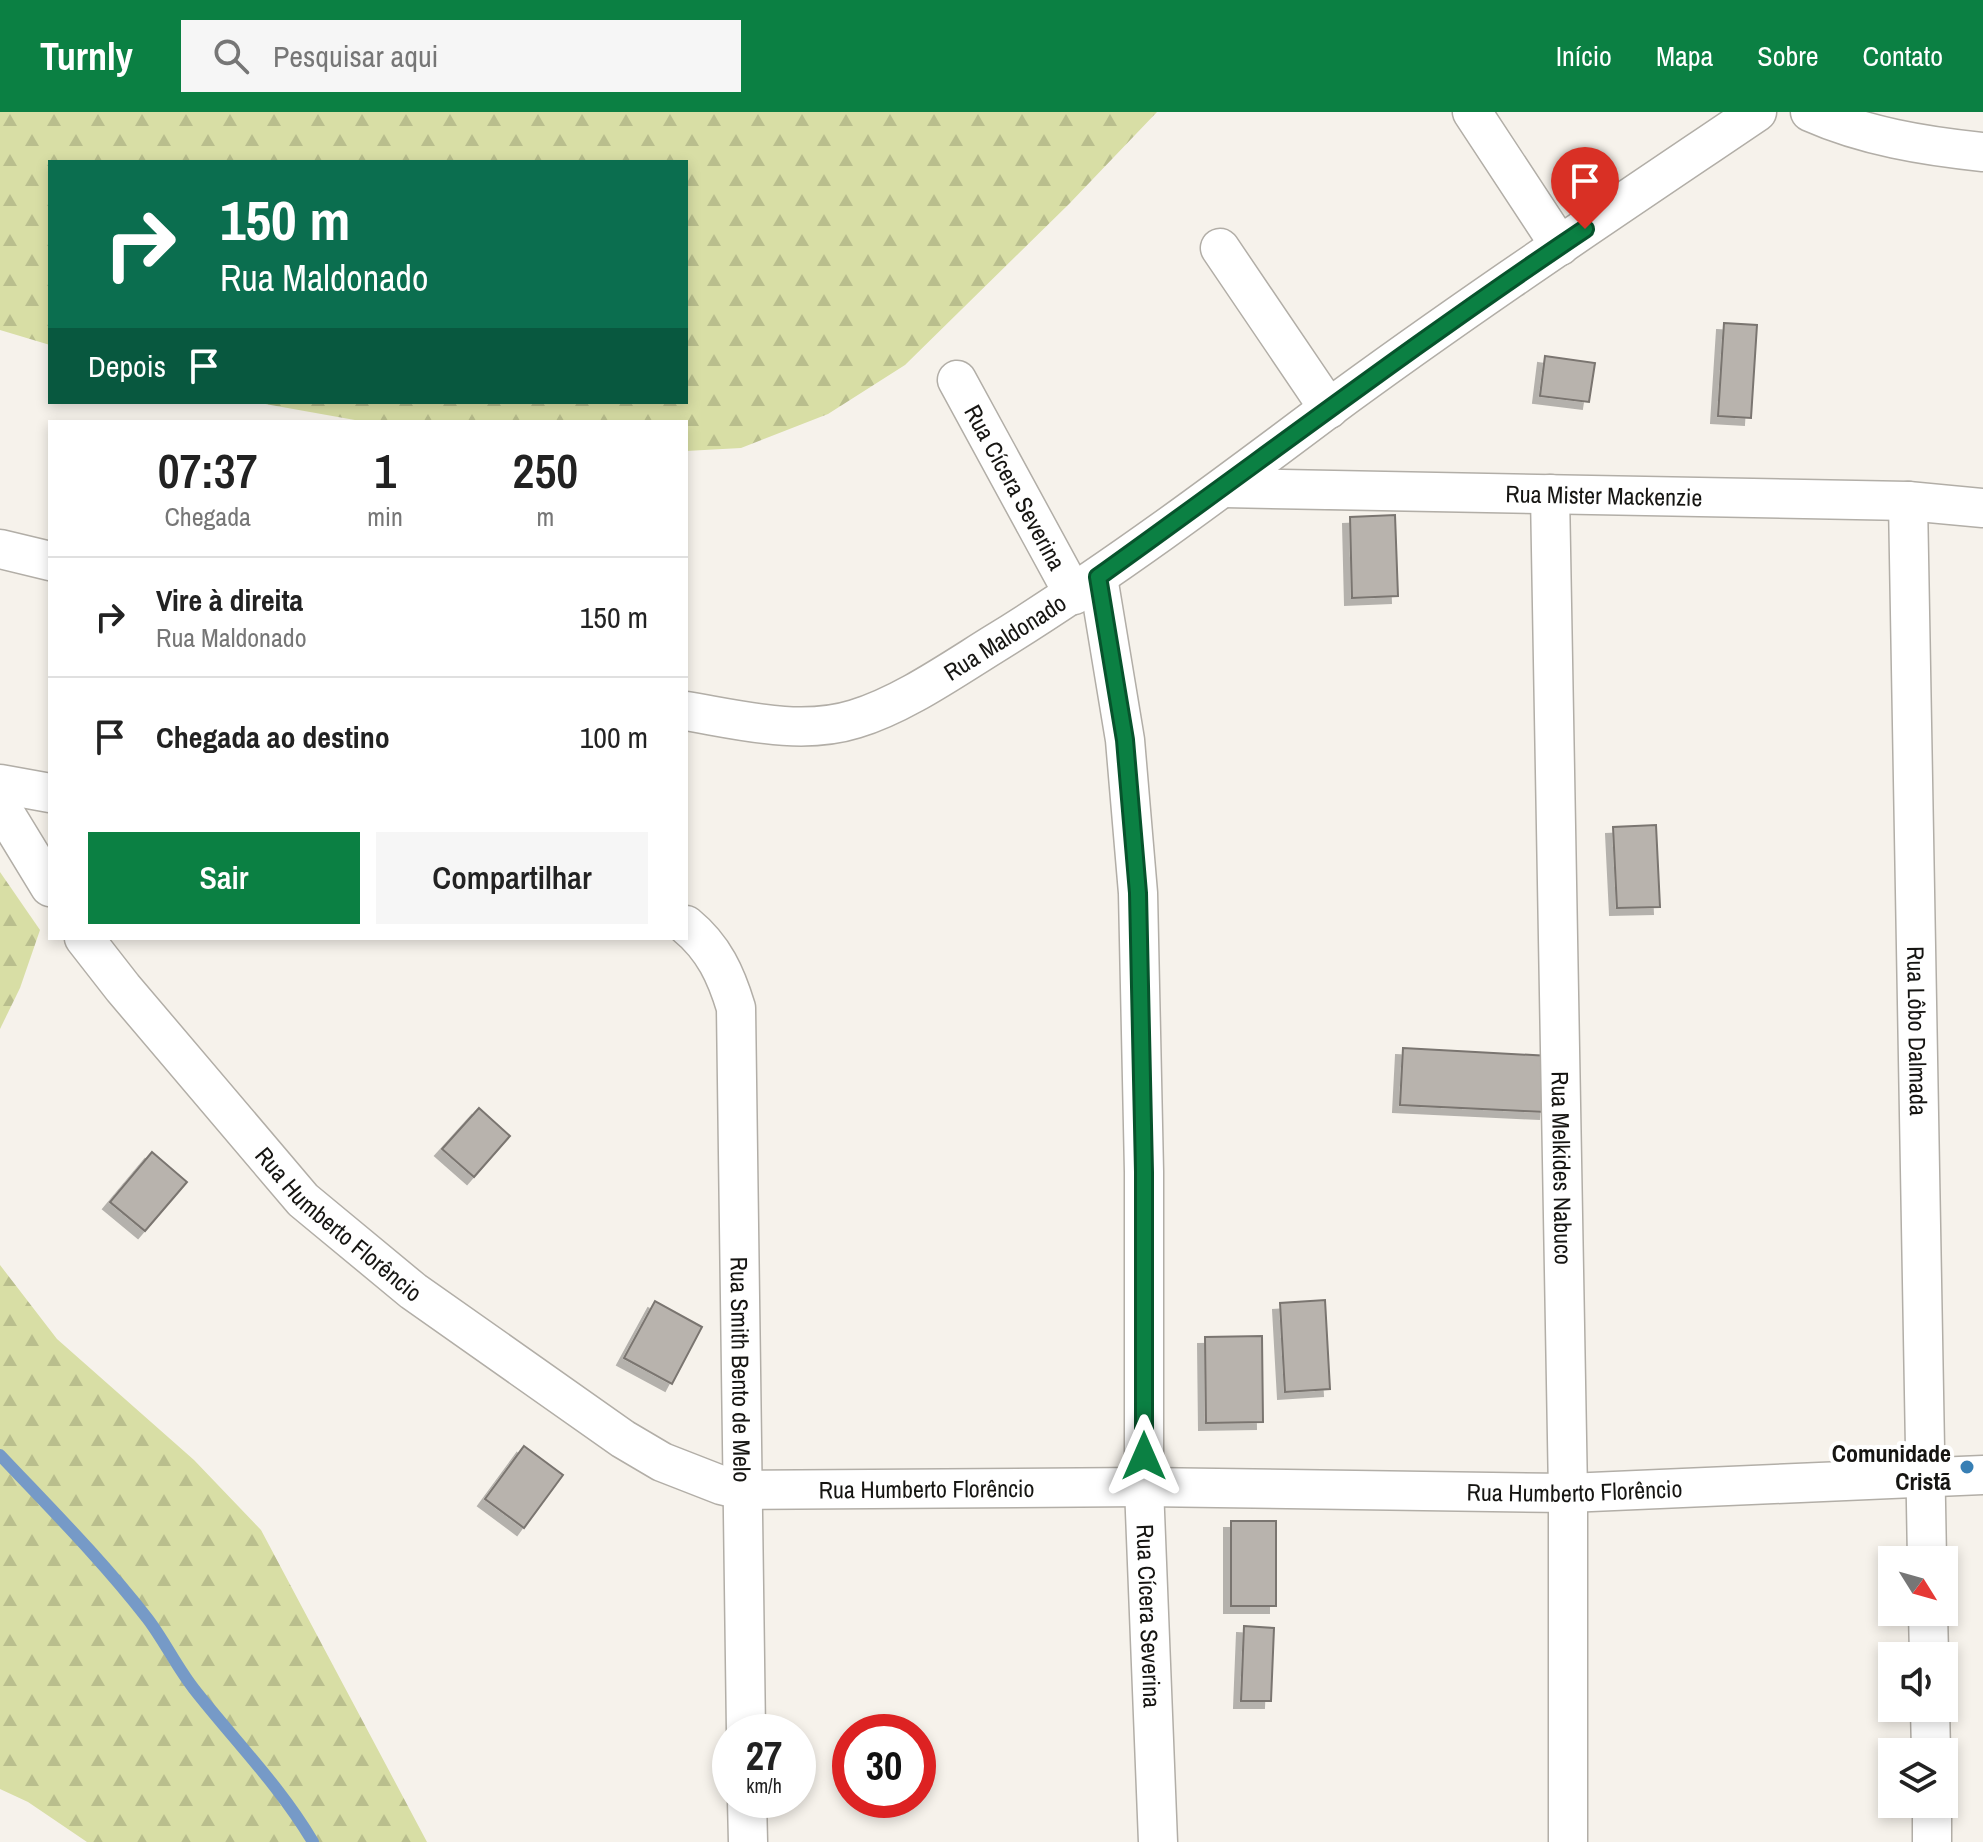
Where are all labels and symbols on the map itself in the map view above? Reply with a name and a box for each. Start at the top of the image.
pin [1551,147,1619,229]
street label: Rua Cícera Severina [957,399,1073,576]
street label: Rua Mister Mackenzie [1505,477,1703,513]
street label: Rua Maldonado [938,586,1072,688]
street label: Rua Lôbo Dalmada [1900,946,1935,1116]
street label: Rua Melkides Nabuco [1544,1071,1580,1265]
street label: Rua Humberto Florêncio [248,1140,428,1308]
street label: Rua Smith Bento de Melo [723,1256,759,1483]
position arrow [1102,1414,1186,1498]
place label: Comunidade Cristã [1832,1437,1951,1497]
marker: Comunidade Cristã [1958,1458,1976,1476]
street label: Rua Humberto Florêncio [819,1472,1035,1505]
street label: Rua Humberto Florêncio [1467,1472,1683,1509]
street label: Rua Cícera Severina [1129,1524,1169,1709]
north arrow [1878,1546,1958,1626]
speed limit sign: 30 [832,1714,936,1818]

